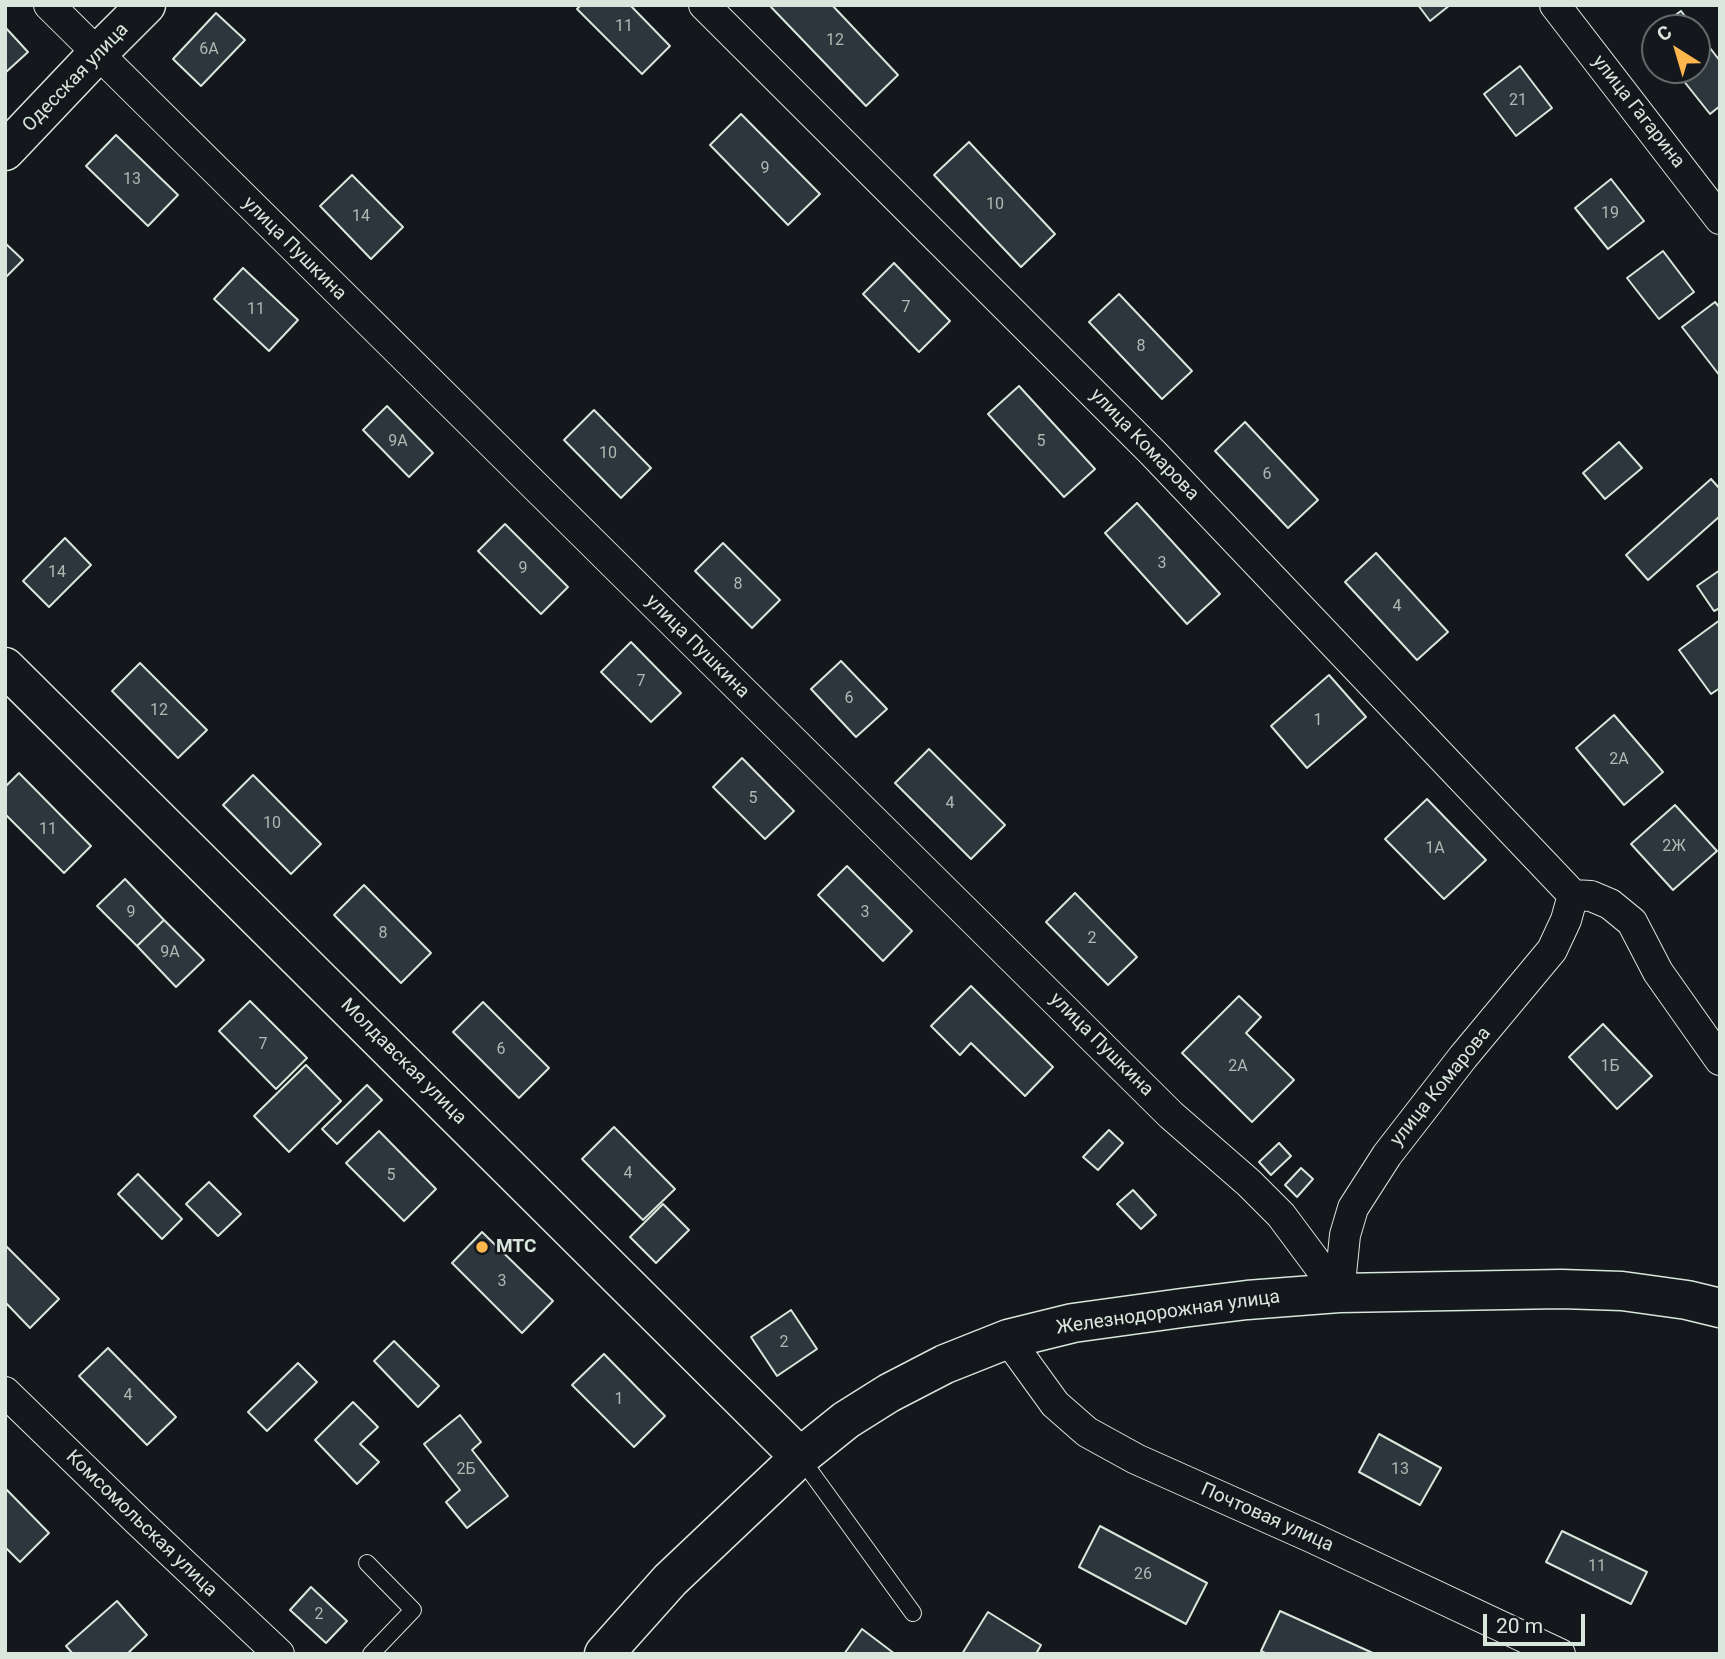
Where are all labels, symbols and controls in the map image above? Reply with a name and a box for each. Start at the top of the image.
north arrow [1641,14,1711,84]
house number: 11 [615,17,633,37]
street label: Одесская улица [18,19,134,137]
text: С [1652,20,1676,46]
house number: 12 [826,31,844,51]
house number: 6А [199,40,219,60]
street label: улица Гагарина [1587,51,1689,173]
house number: 21 [1509,91,1527,111]
house number: 9 [761,159,769,179]
house number: 13 [123,170,141,190]
street label: улица Пушкина [237,192,351,306]
house number: 10 [986,195,1004,215]
house number: 19 [1601,204,1619,224]
house number: 14 [352,207,370,227]
house number: 7 [902,298,910,318]
house number: 11 [247,300,265,320]
house number: 8 [1137,337,1145,357]
street label: улица Комарова [1085,384,1203,506]
house number: 9А [388,432,408,452]
house number: 5 [1037,432,1045,452]
house number: 10 [599,444,617,464]
house number: 6 [1263,465,1271,485]
house number: 3 [1158,554,1166,574]
house number: 9 [519,559,527,579]
house number: 14 [48,563,66,583]
house number: 8 [734,575,742,595]
street label: улица Пушкина [640,590,754,704]
house number: 4 [1393,597,1401,617]
house number: 7 [637,672,645,692]
house number: 6 [845,689,853,709]
house number: 12 [150,701,168,721]
house number: 1 [1314,711,1322,731]
house number: 2А [1609,750,1629,770]
house number: 5 [749,789,757,809]
house number: 4 [946,794,954,814]
house number: 10 [263,814,281,834]
house number: 11 [39,820,57,840]
house number: 2Ж [1662,837,1686,857]
house number: 1А [1425,839,1445,859]
house number: 9 [127,903,135,923]
house number: 3 [861,903,869,923]
house number: 8 [379,924,387,944]
house number: 2 [1088,929,1096,949]
house number: 9А [160,943,180,963]
street label: улица Пушкина [1044,988,1158,1102]
street label: Молдавская улица [335,994,471,1130]
street label: улица Комарова [1386,1023,1496,1151]
house number: 7 [259,1035,267,1055]
house number: 6 [497,1040,505,1060]
house number: 2А [1228,1057,1248,1077]
house number: 1Б [1600,1057,1620,1077]
house number: 4 [624,1164,632,1184]
house number: 5 [387,1166,395,1186]
place label: МТС [496,1236,536,1258]
marker: МТС [474,1239,490,1255]
house number: 3 [498,1272,506,1292]
street label: Железнодорожная улица [1055,1286,1281,1340]
house number: 2 [780,1333,788,1353]
house number: 4 [124,1386,132,1406]
house number: 1 [615,1390,623,1410]
street label: Комсомольская улица [61,1446,221,1602]
house number: 2Б [456,1460,476,1480]
house number: 13 [1391,1460,1409,1480]
street label: Почтовая улица [1197,1479,1337,1557]
house number: 11 [1588,1557,1606,1577]
house number: 26 [1134,1565,1152,1585]
scale bar [1487,1600,1588,1644]
house number: 2 [315,1605,323,1625]
text: 20 m [1496,1614,1543,1638]

